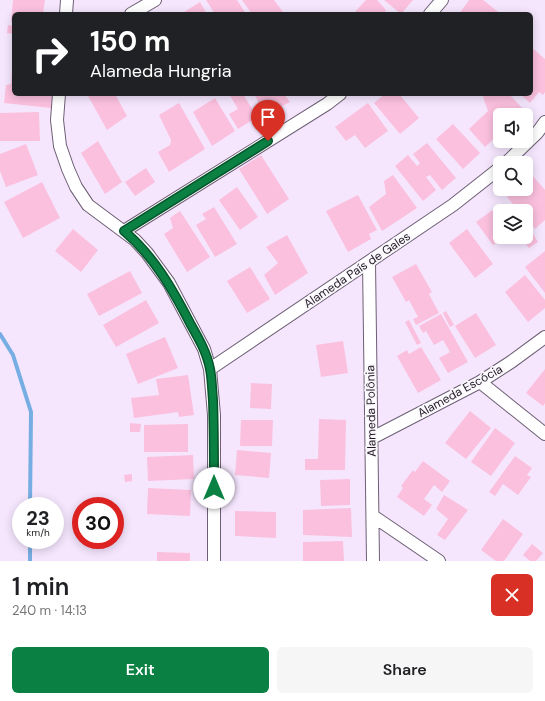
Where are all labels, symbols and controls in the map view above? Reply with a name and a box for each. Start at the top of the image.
text: 150 m [90,23,170,60]
icon: right [24,28,76,80]
text: Alameda Hungria [90,59,232,83]
pin [251,100,285,141]
icon: arrive [257,106,279,128]
map controls [493,108,533,244]
button: sound [493,108,533,148]
button: search [493,156,533,196]
button: layers [493,204,533,244]
street label: Alameda País de Gales [300,228,414,312]
street label: Alameda Escócia [415,361,505,421]
street label: Alameda Polônia [362,365,380,457]
position arrow [193,467,235,509]
speed limit sign: 30 [72,497,124,549]
text: 23 [26,505,50,531]
text: km/h [26,526,50,539]
text: 1 min [12,571,69,602]
button: close [491,574,533,616]
text: 240 m · 14:13 [12,602,87,619]
button: Exit [12,647,269,693]
button: Share [277,647,533,693]

